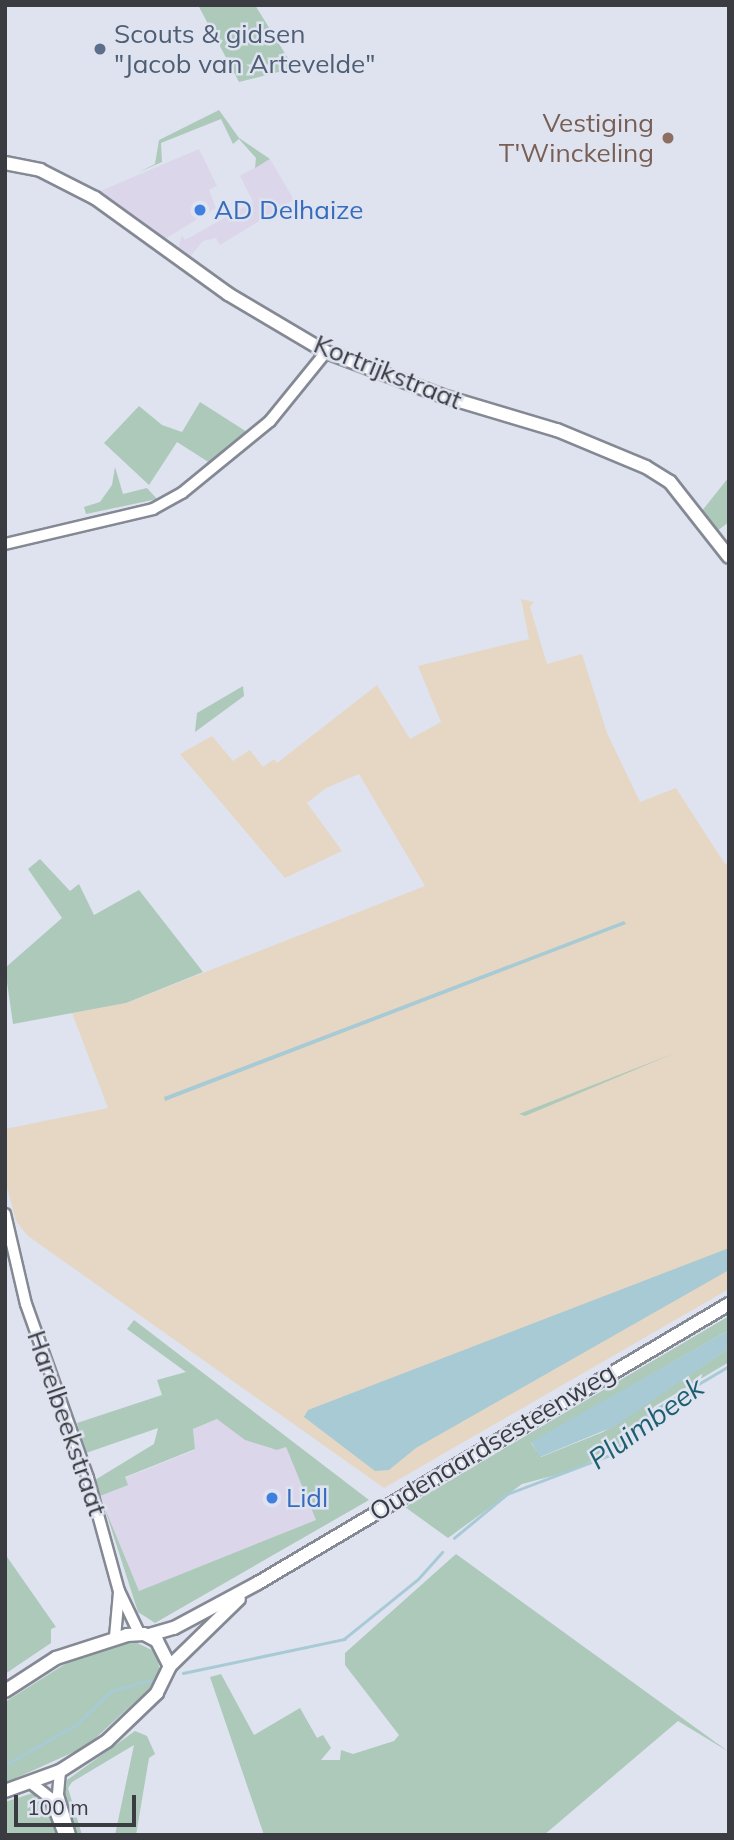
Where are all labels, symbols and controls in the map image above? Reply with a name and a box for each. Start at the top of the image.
place label: Scouts & gidsen "Jacob van Artevelde" [114,18,375,80]
marker: Scouts & gidsen "Jacob van Artevelde" [92,41,108,57]
place label: Vestiging T'Winckeling [499,107,654,168]
marker: Vestiging T'Winckeling [660,130,676,146]
place label: AD Delhaize [214,194,363,226]
marker: AD Delhaize [192,202,208,218]
street label: Kortrijkstraat [310,328,466,416]
street label: Harelbeekstraat [21,1326,113,1520]
street label: Oudenaardsesteenweg [364,1356,620,1528]
water label: Pluimbeek [582,1370,710,1476]
place label: Lidl [286,1482,328,1514]
marker: Lidl [264,1490,280,1506]
scale bar [18,1780,140,1824]
text: 100 m [27,1794,89,1820]

